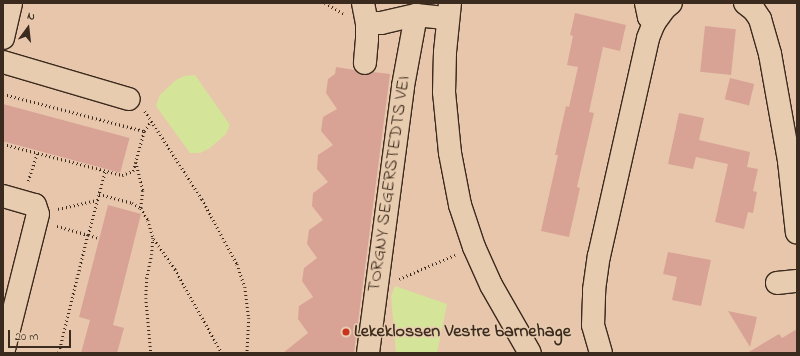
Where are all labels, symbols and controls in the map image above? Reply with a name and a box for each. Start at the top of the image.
north arrow [8,8,48,48]
text: N [25,8,37,25]
street label: TORGNY SEGERSTEDTS VEI [364,75,416,293]
place label: Lekeklossen Vestre barnehage [354,321,571,343]
scale bar [10,322,73,348]
marker: Lekeklossen Vestre barnehage [341,327,351,337]
text: 20 m [15,328,38,346]

